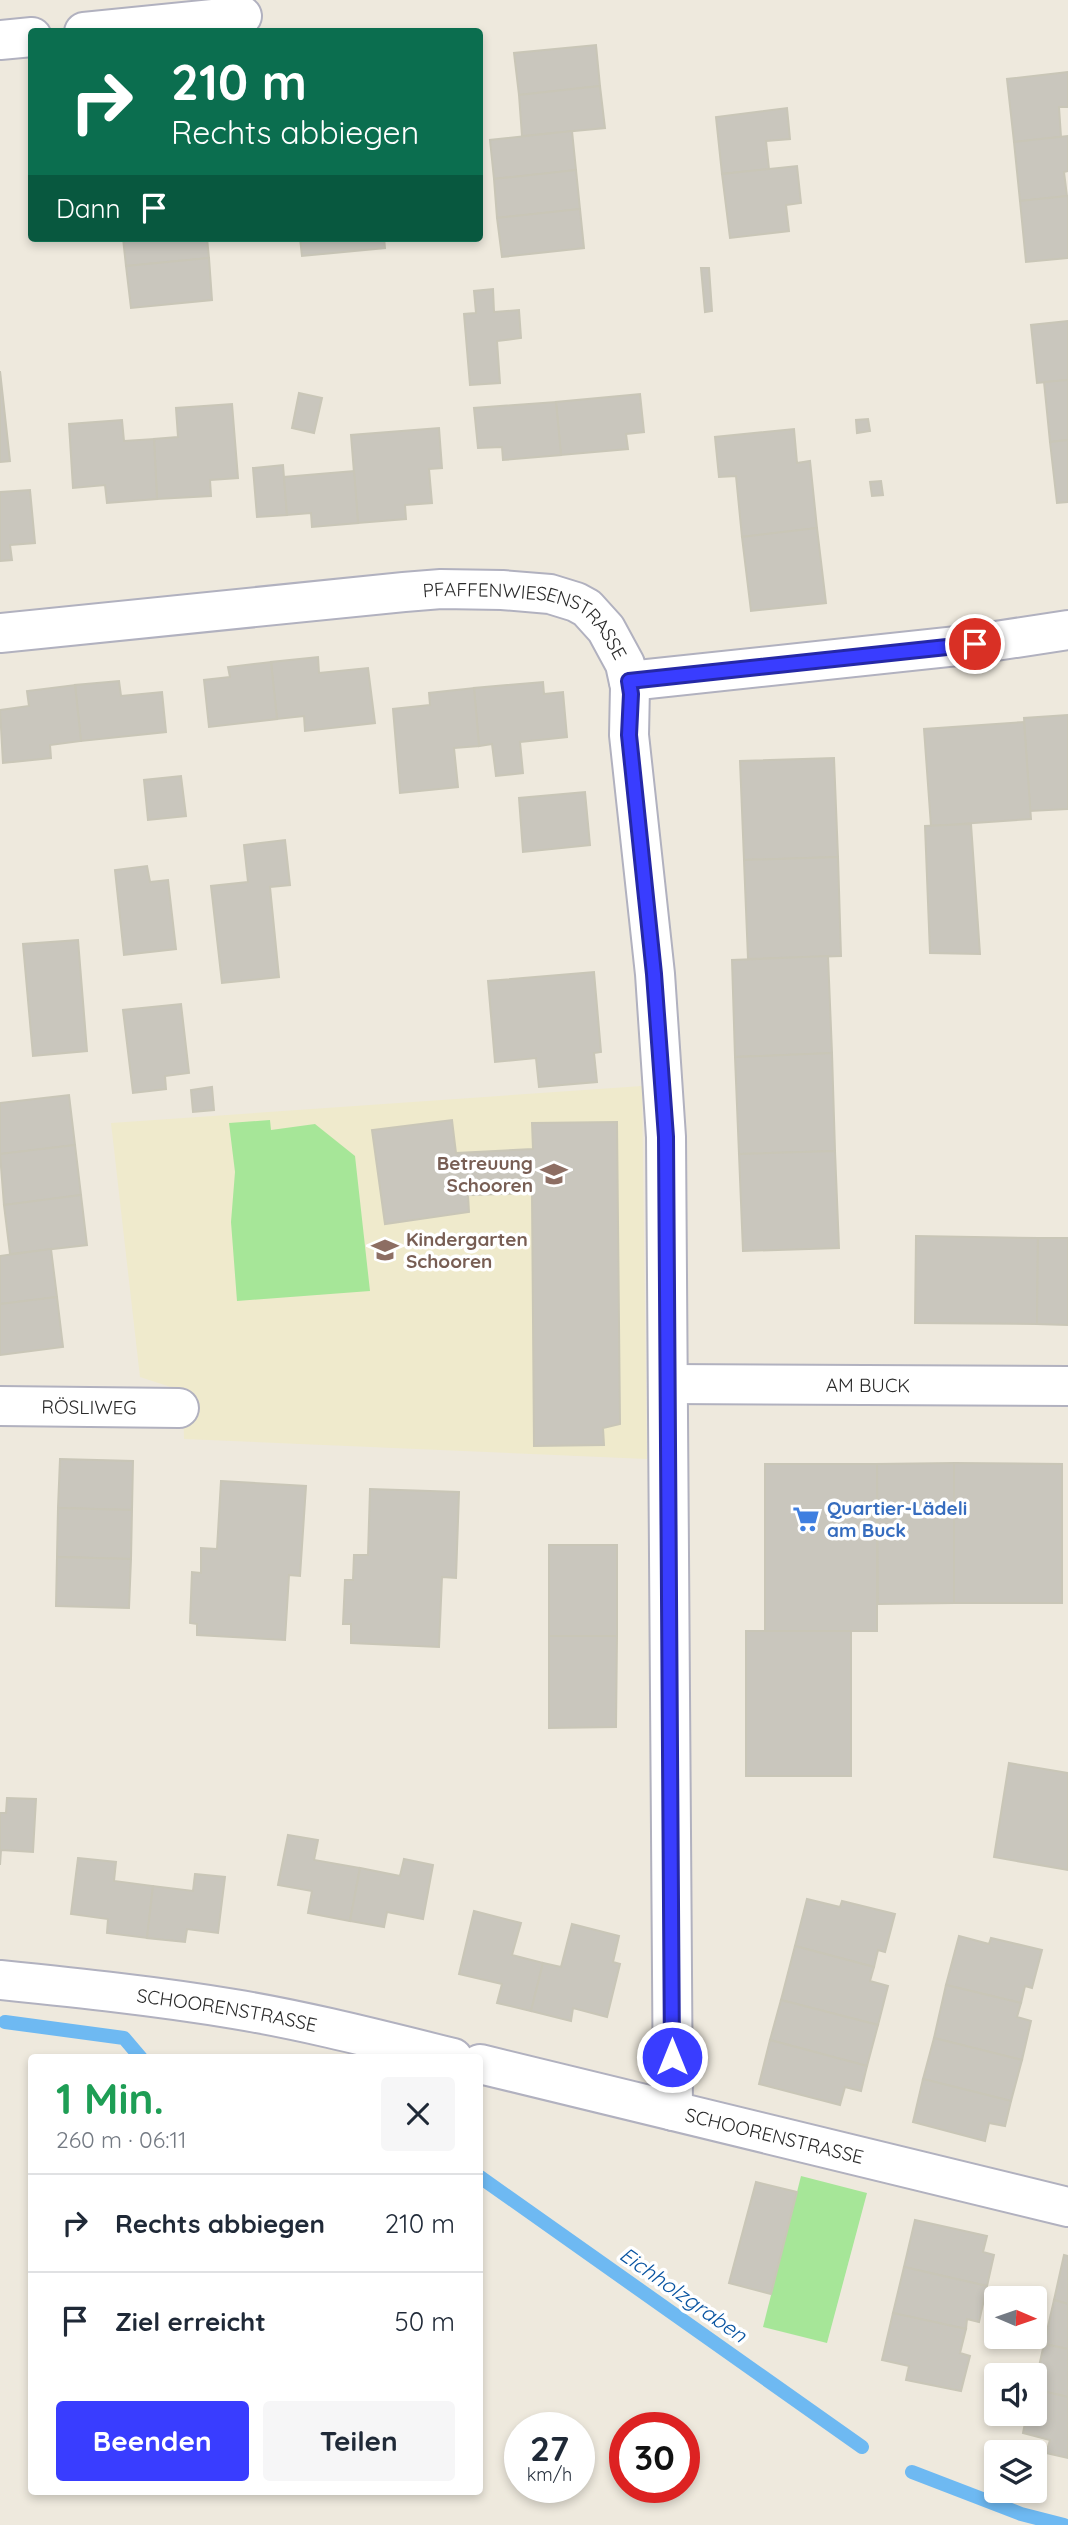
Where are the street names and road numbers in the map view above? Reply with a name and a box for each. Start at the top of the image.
street label: PFAFFENWIESENSTRASSE [422,577,632,664]
street label: AM BUCK [826,1373,910,1397]
street label: RÖSLIWEG [41,1394,137,1420]
street label: SCHOORENSTRASSE [135,1983,319,2037]
street label: SCHOORENSTRASSE [683,2102,866,2169]

